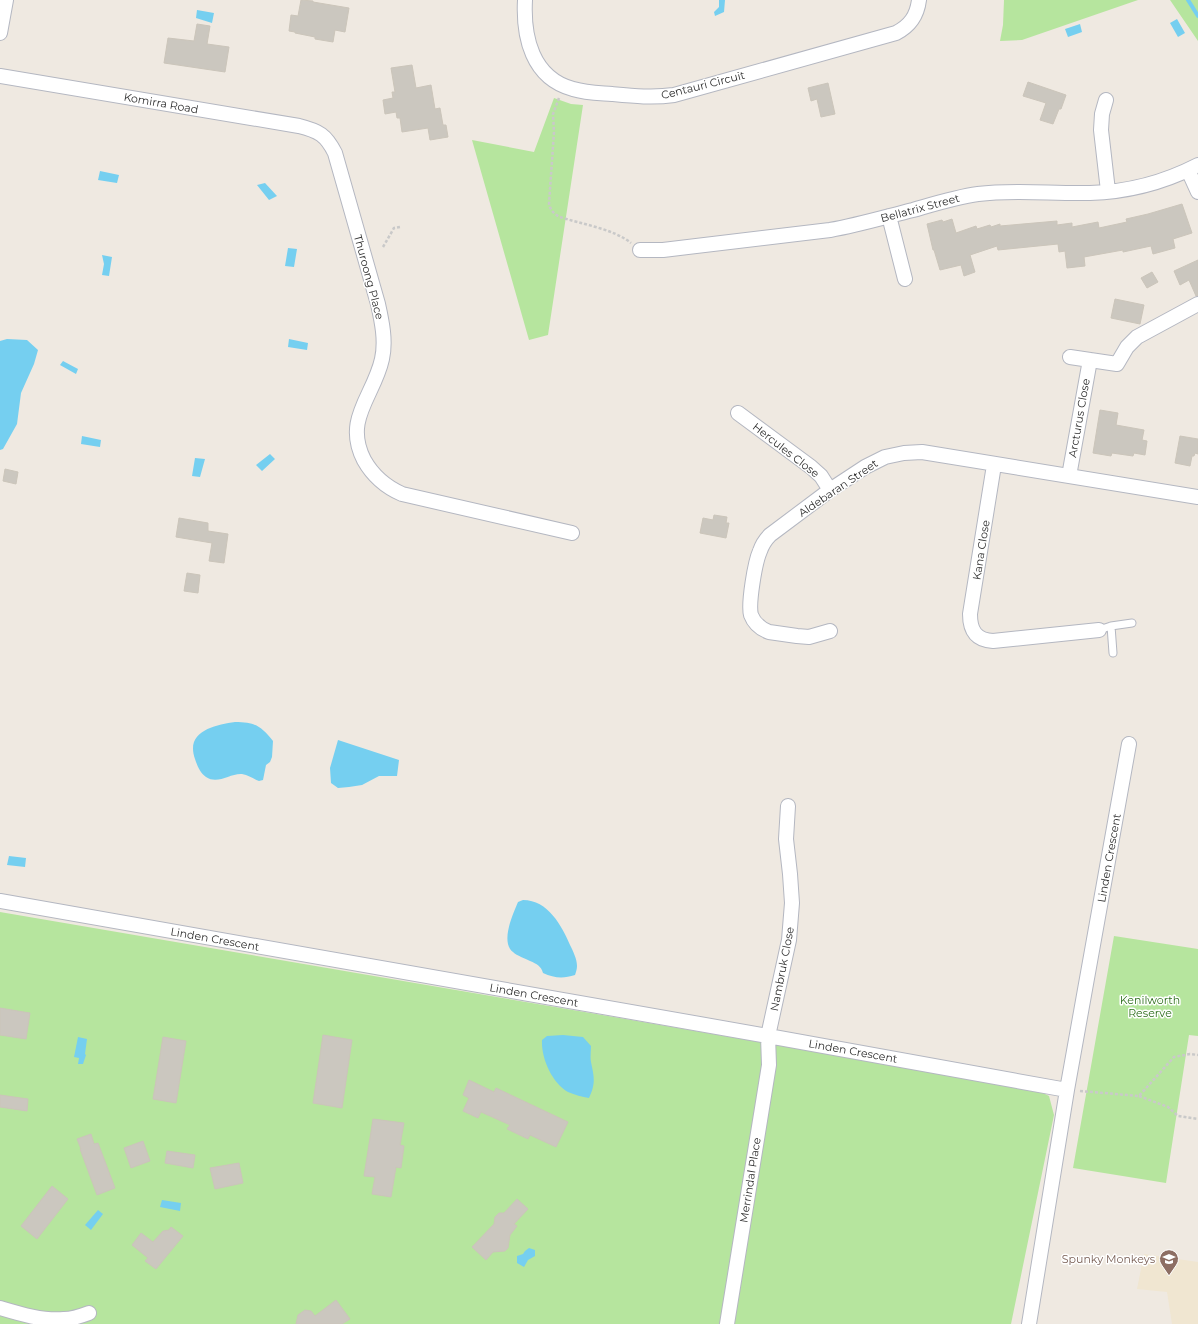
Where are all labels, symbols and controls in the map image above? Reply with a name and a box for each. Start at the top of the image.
street label: Centauri Circuit [660,68,747,102]
street label: Komirra Road [123,90,199,116]
street label: Bellatrix Street [879,191,961,225]
street label: Thuroong Place [351,233,387,321]
street label: Arcturus Close [1065,377,1093,459]
street label: Hercules Close [750,420,822,481]
street label: Aldebaran Street [796,456,881,520]
street label: Kana Close [969,519,993,581]
street label: Linden Crescent [1094,812,1124,904]
street label: Linden Crescent [169,924,261,954]
street label: Nambruk Close [767,925,797,1012]
street label: Linden Crescent [488,980,580,1010]
park label: Kenilworth Reserve [1120,993,1180,1020]
street label: Linden Crescent [807,1036,899,1066]
street label: Merrindal Place [736,1136,764,1224]
school or university icon: Spunky Monkeys [1158,1248,1180,1276]
place label: Spunky Monkeys [1062,1252,1156,1266]

